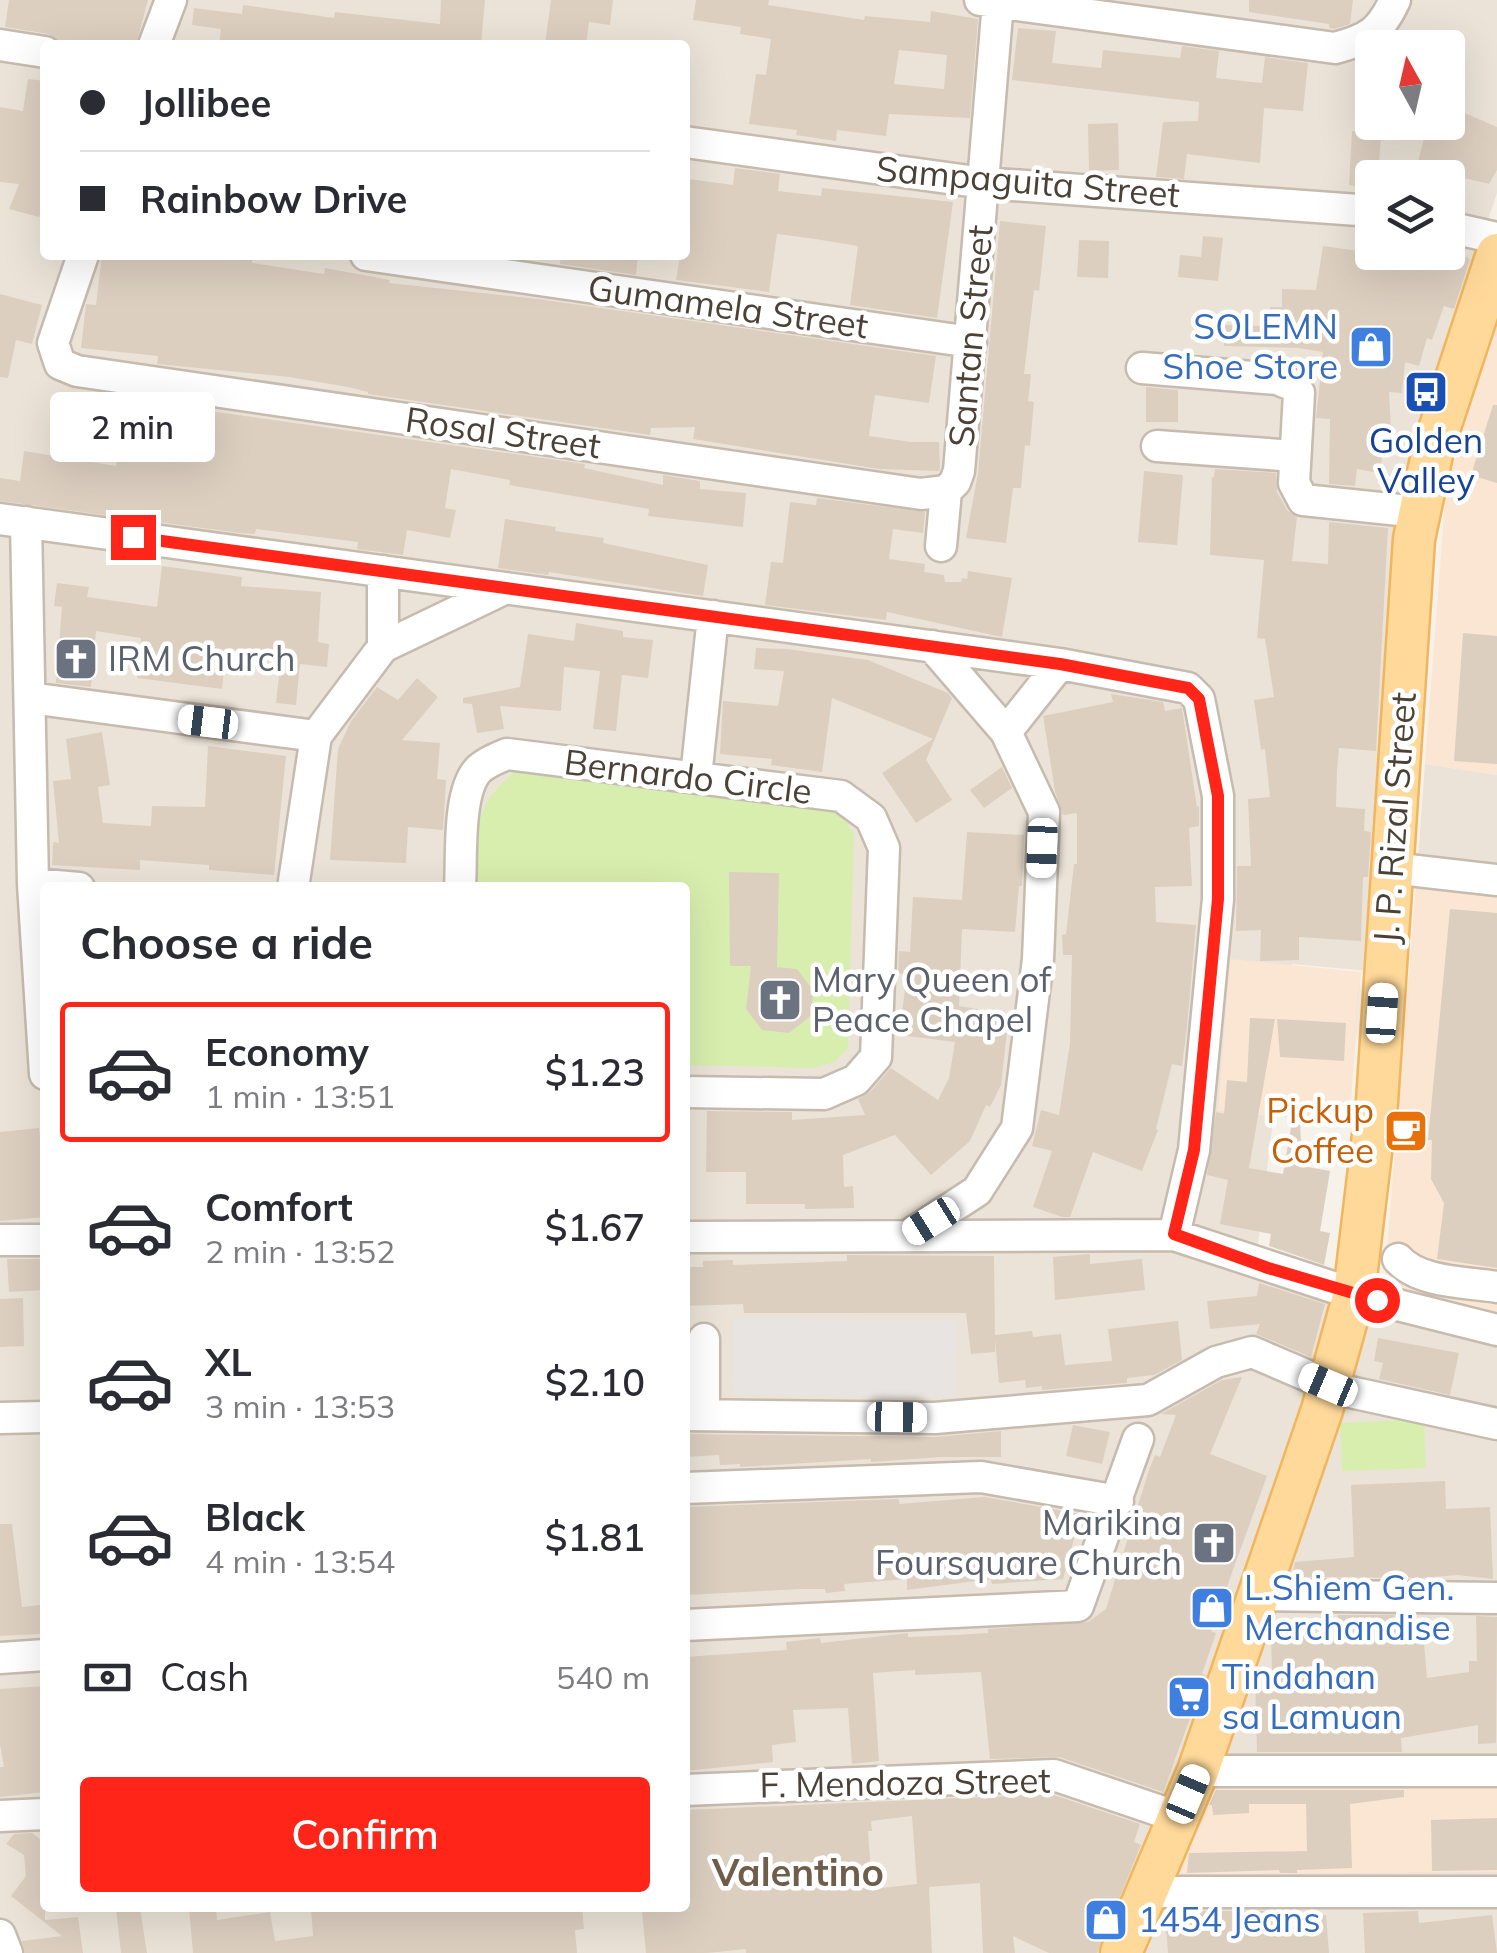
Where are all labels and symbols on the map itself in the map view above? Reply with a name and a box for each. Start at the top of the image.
north arrow [1355,30,1465,140]
street label: Sampaguita Street [875,146,1182,216]
street label: Santan Street [938,223,1002,449]
street label: Gumamela Street [585,265,871,347]
place label: SOLEMN Shoe Store [1162,304,1338,388]
shop icon: SOLEMN Shoe Store [1348,324,1394,370]
bus stop icon: Golden Valley [1403,369,1449,415]
callout: 2 min [51,392,216,462]
street label: Rosal Street [403,397,603,467]
place label: Golden Valley [1369,418,1483,502]
route end [111,515,156,560]
church icon: IRM Church [53,636,99,682]
place label: IRM Church [108,636,295,680]
street label: J. P. Rizal Street [1363,691,1425,945]
car [176,703,240,741]
street label: Bernardo Circle [562,739,814,813]
car [1026,817,1058,879]
place label: Mary Queen of Peace Chapel [812,957,1052,1041]
church icon: Mary Queen of Peace Chapel [757,977,803,1023]
car [1365,982,1399,1044]
place label: Pickup Coffee [1266,1088,1374,1172]
cafe icon: Pickup Coffee [1383,1108,1429,1154]
car [898,1192,964,1250]
route start [1355,1278,1400,1323]
car [1295,1359,1361,1411]
car [867,1401,927,1433]
place label: Marikina Foursquare Church [875,1500,1182,1584]
church icon: Marikina Foursquare Church [1191,1520,1237,1566]
place label: L.Shiem Gen. Merchandise [1244,1565,1454,1649]
shop icon: L.Shiem Gen. Merchandise [1189,1585,1235,1631]
place label: Tindahan sa Lamuan [1222,1654,1402,1738]
supermarket icon: Tindahan sa Lamuan [1166,1674,1212,1720]
street label: F. Mendoza Street [759,1757,1051,1807]
car [1162,1761,1214,1827]
district label: Valentino [711,1848,884,1896]
shop icon: 1454 Jeans [1083,1897,1129,1943]
place label: 1454 Jeans [1138,1897,1321,1941]

